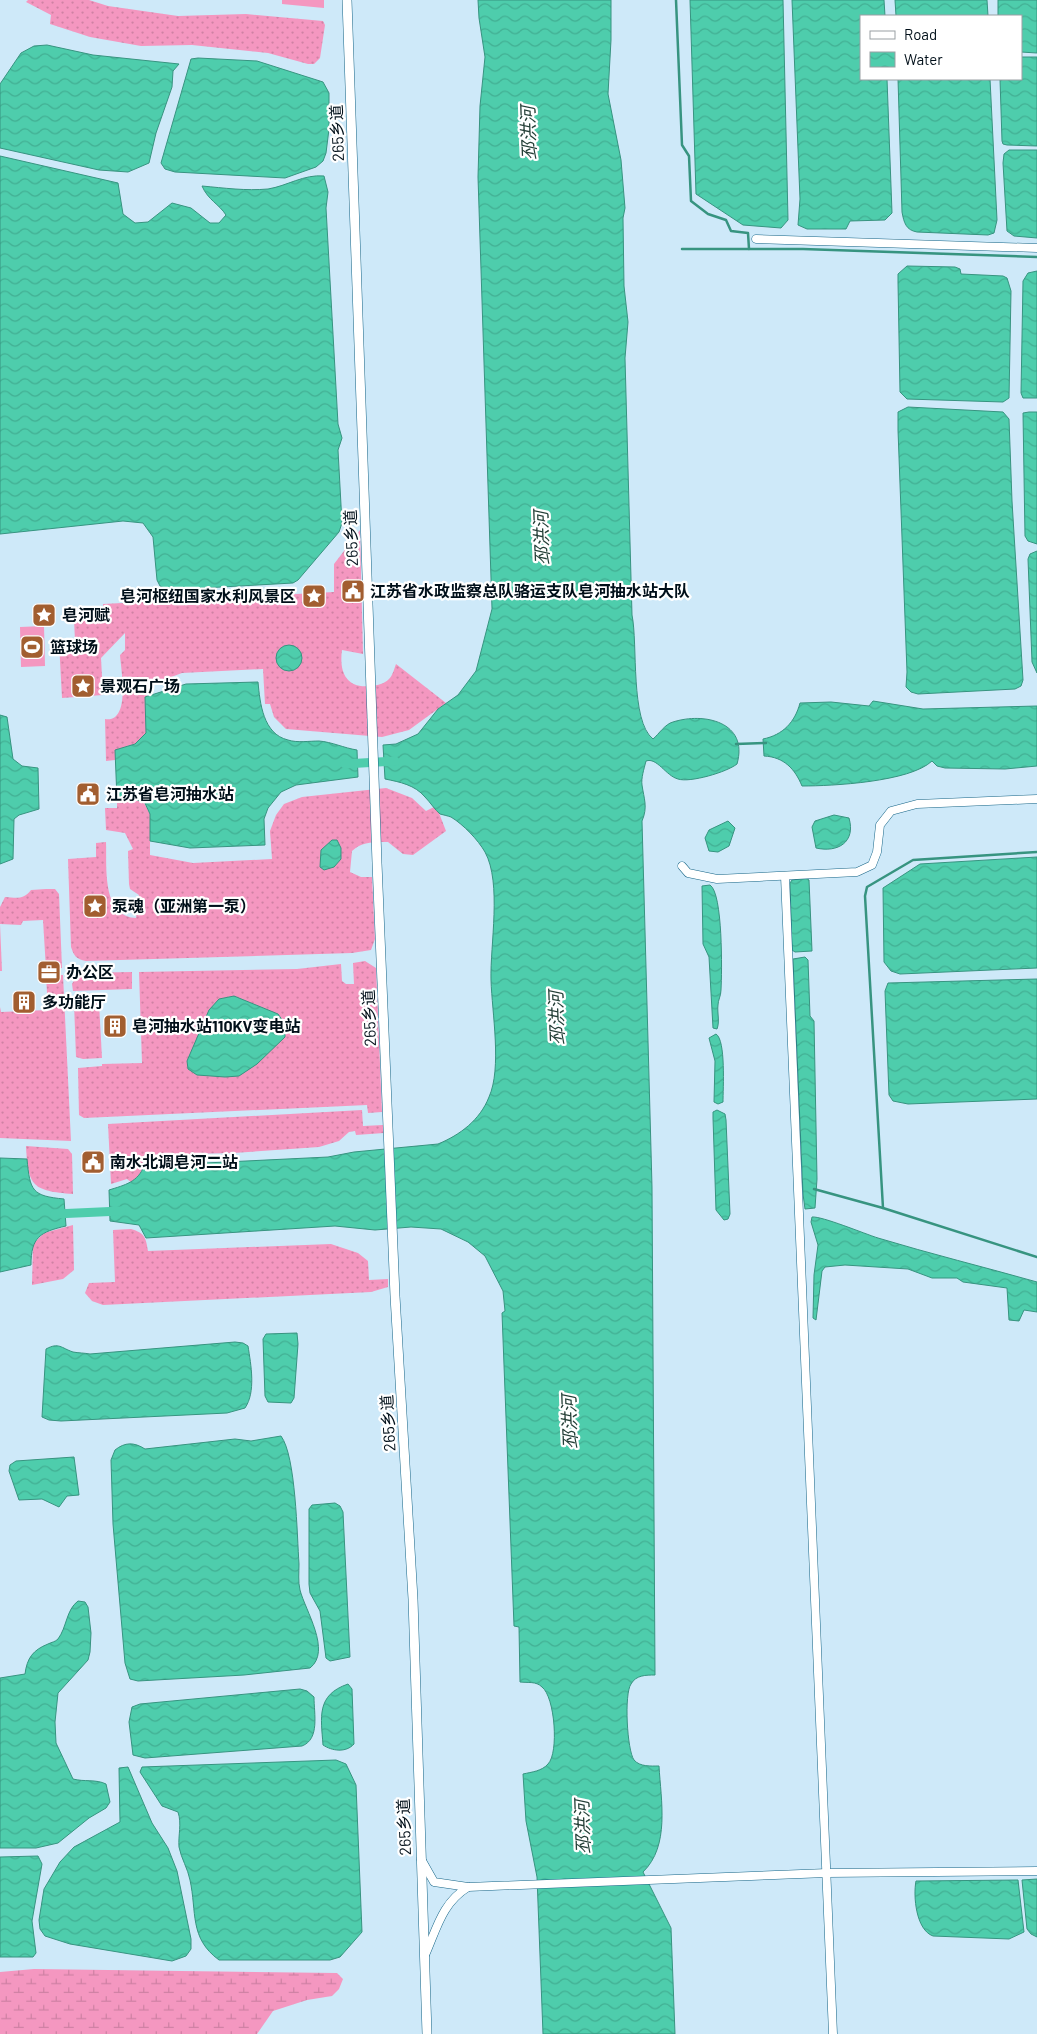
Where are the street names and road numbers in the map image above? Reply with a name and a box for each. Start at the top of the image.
street label: 265乡道 [326,104,347,162]
street label: 265乡道 [340,509,361,567]
street label: 265乡道 [358,989,379,1047]
street label: 265乡道 [377,1394,398,1452]
street label: 265乡道 [393,1798,414,1856]

